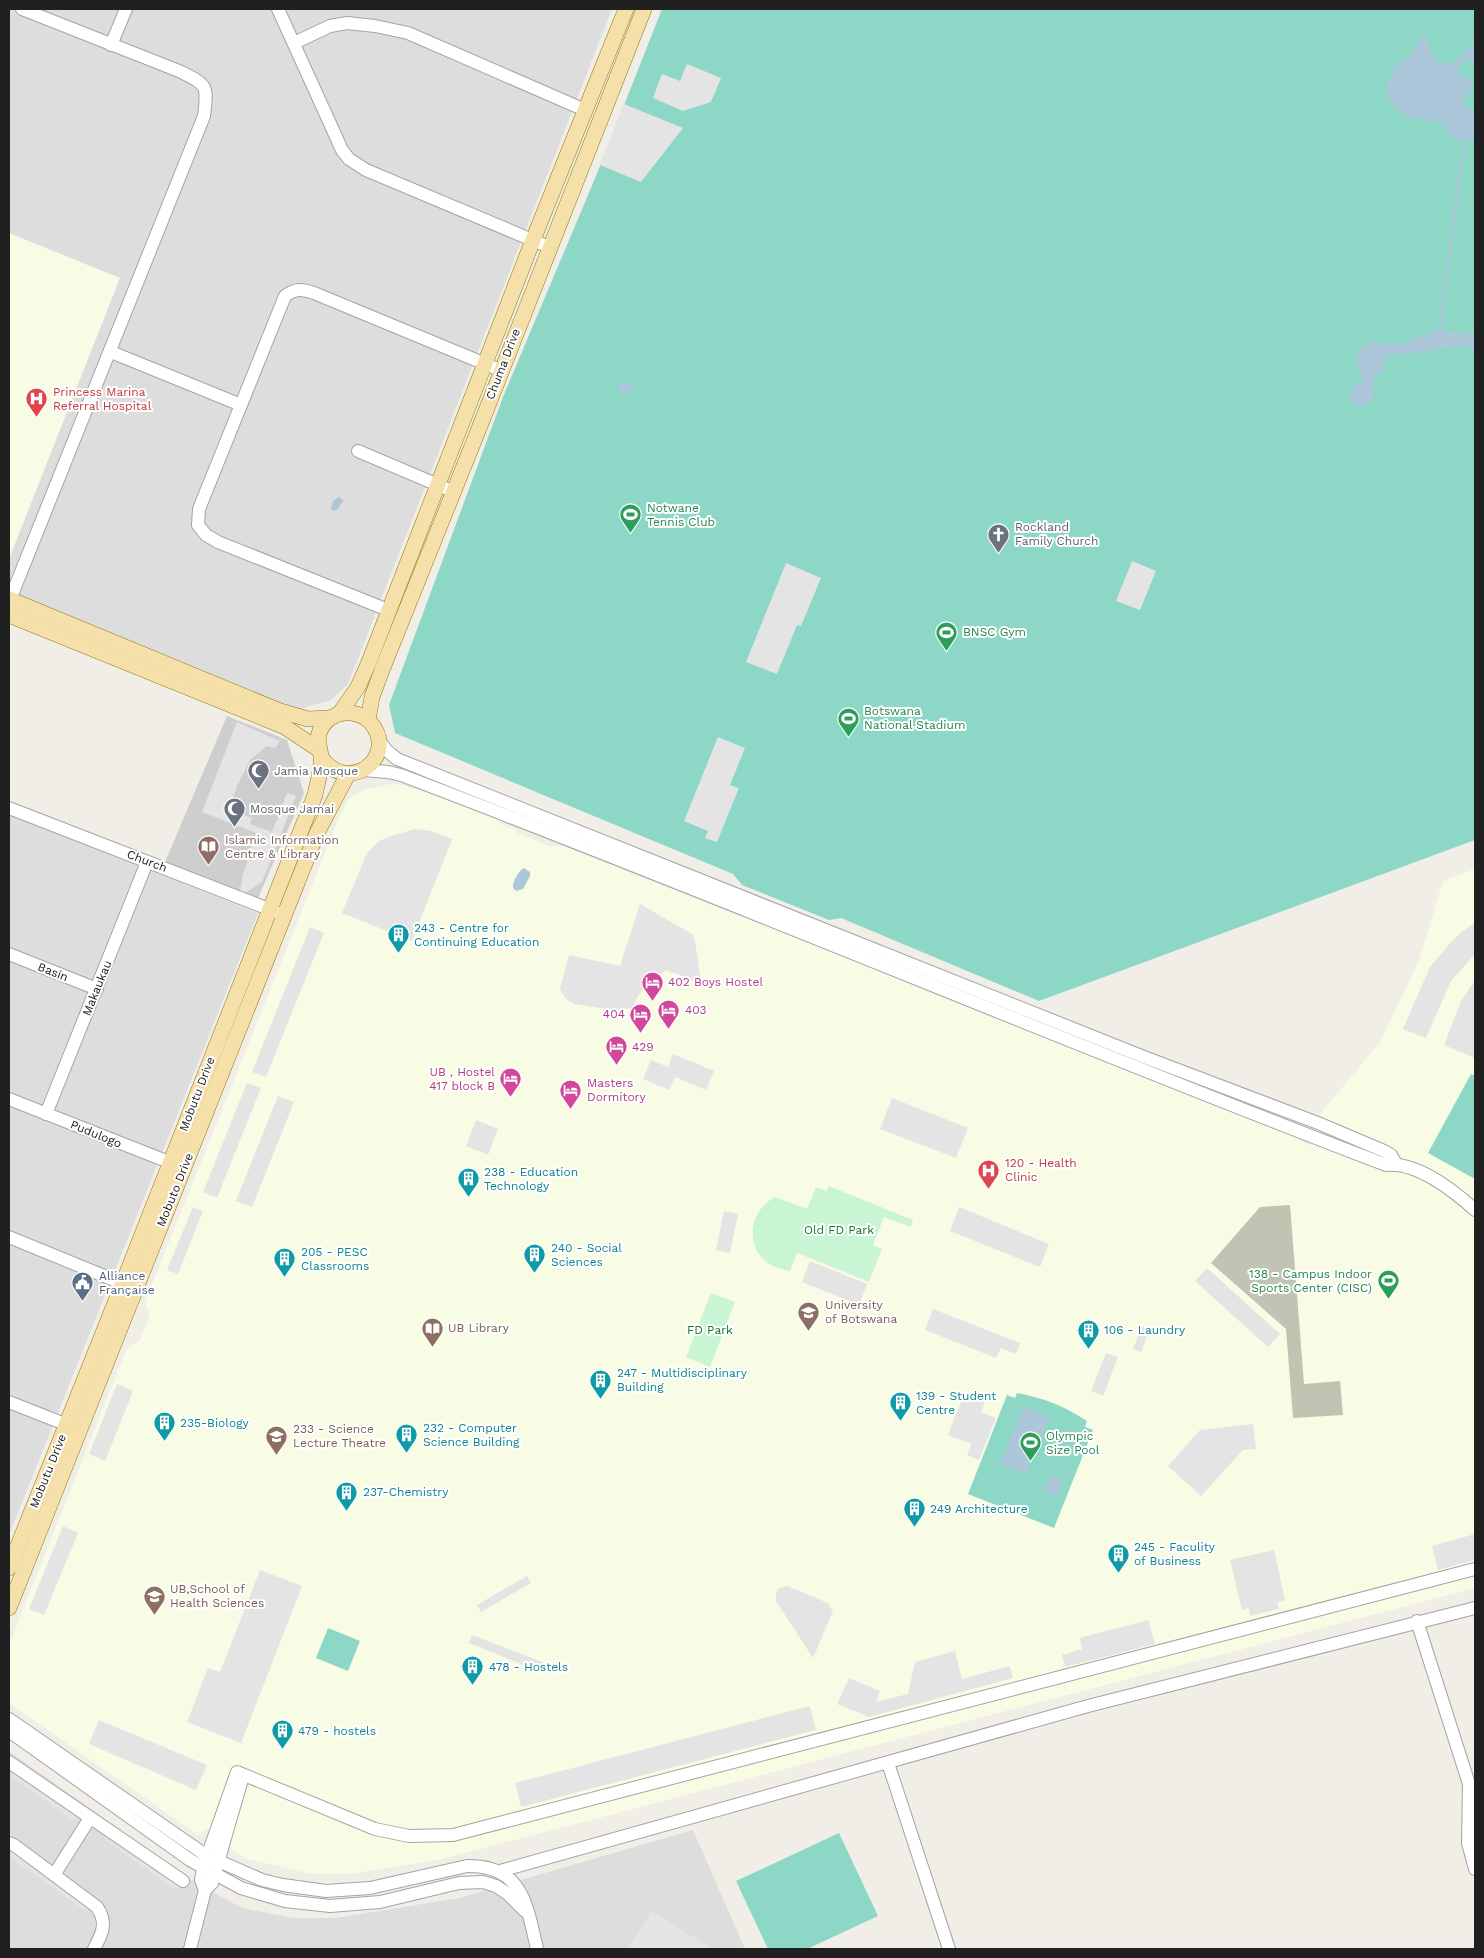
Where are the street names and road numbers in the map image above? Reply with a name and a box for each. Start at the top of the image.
street label: Chuma Drive [483,326,523,401]
street label: Church [125,847,169,875]
street label: Makaukau [80,958,114,1018]
street label: Basin [36,960,70,984]
street label: Mobutu Drive [176,1055,218,1133]
street label: Pudulogo [68,1117,124,1151]
street label: Mobuto Drive [154,1151,196,1229]
street label: Mobutu Drive [27,1432,69,1510]

